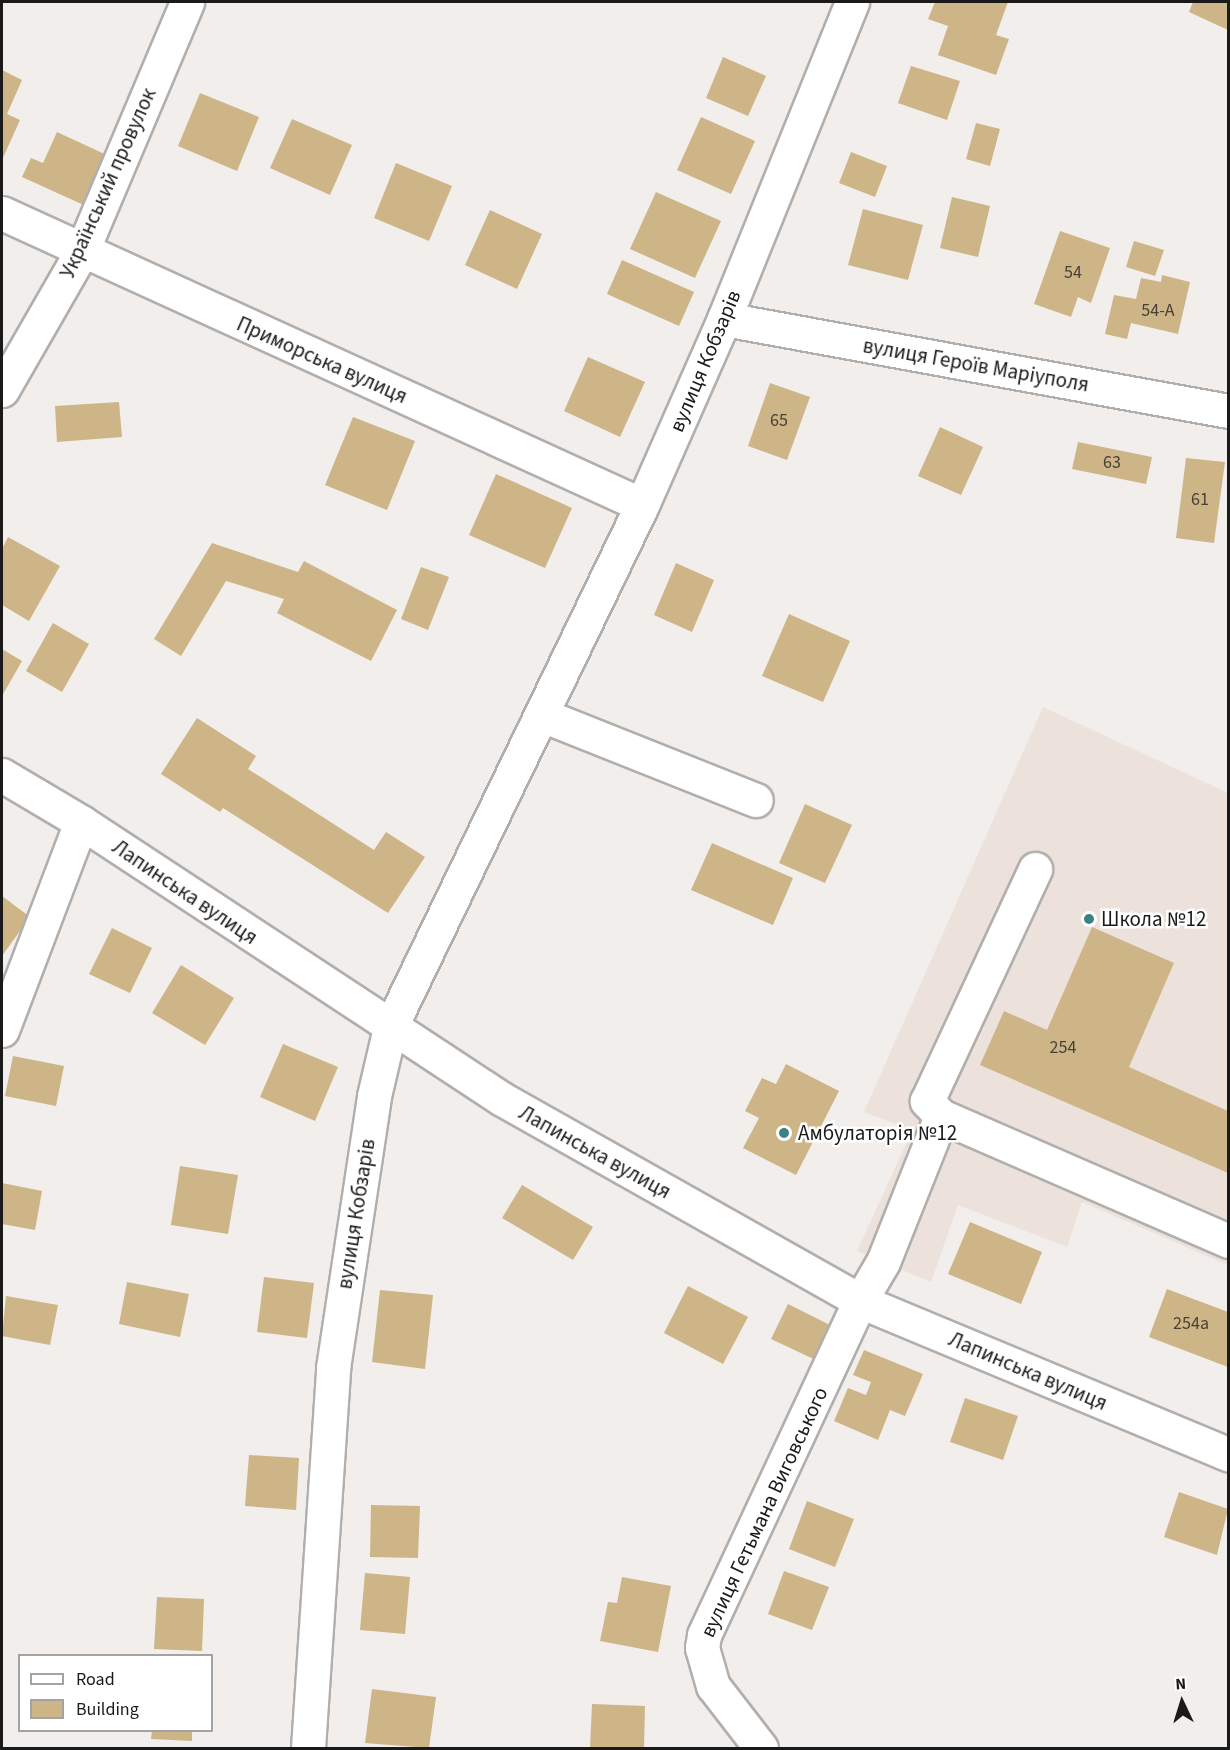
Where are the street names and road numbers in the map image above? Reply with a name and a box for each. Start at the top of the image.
street label: Український провулок [55,84,161,282]
street label: вулиця Кобзарів [664,286,746,436]
street label: Приморська вулиця [233,311,411,409]
street label: вулиця Героїв Маріуполя [861,333,1091,397]
street label: Лапинська вулиця [108,834,262,950]
street label: Лапинська вулиця [515,1100,675,1204]
street label: вулиця Кобзарів [332,1137,380,1291]
street label: Лапинська вулиця [945,1326,1111,1416]
street label: вулиця Гетьмана Виговського [695,1383,833,1641]

